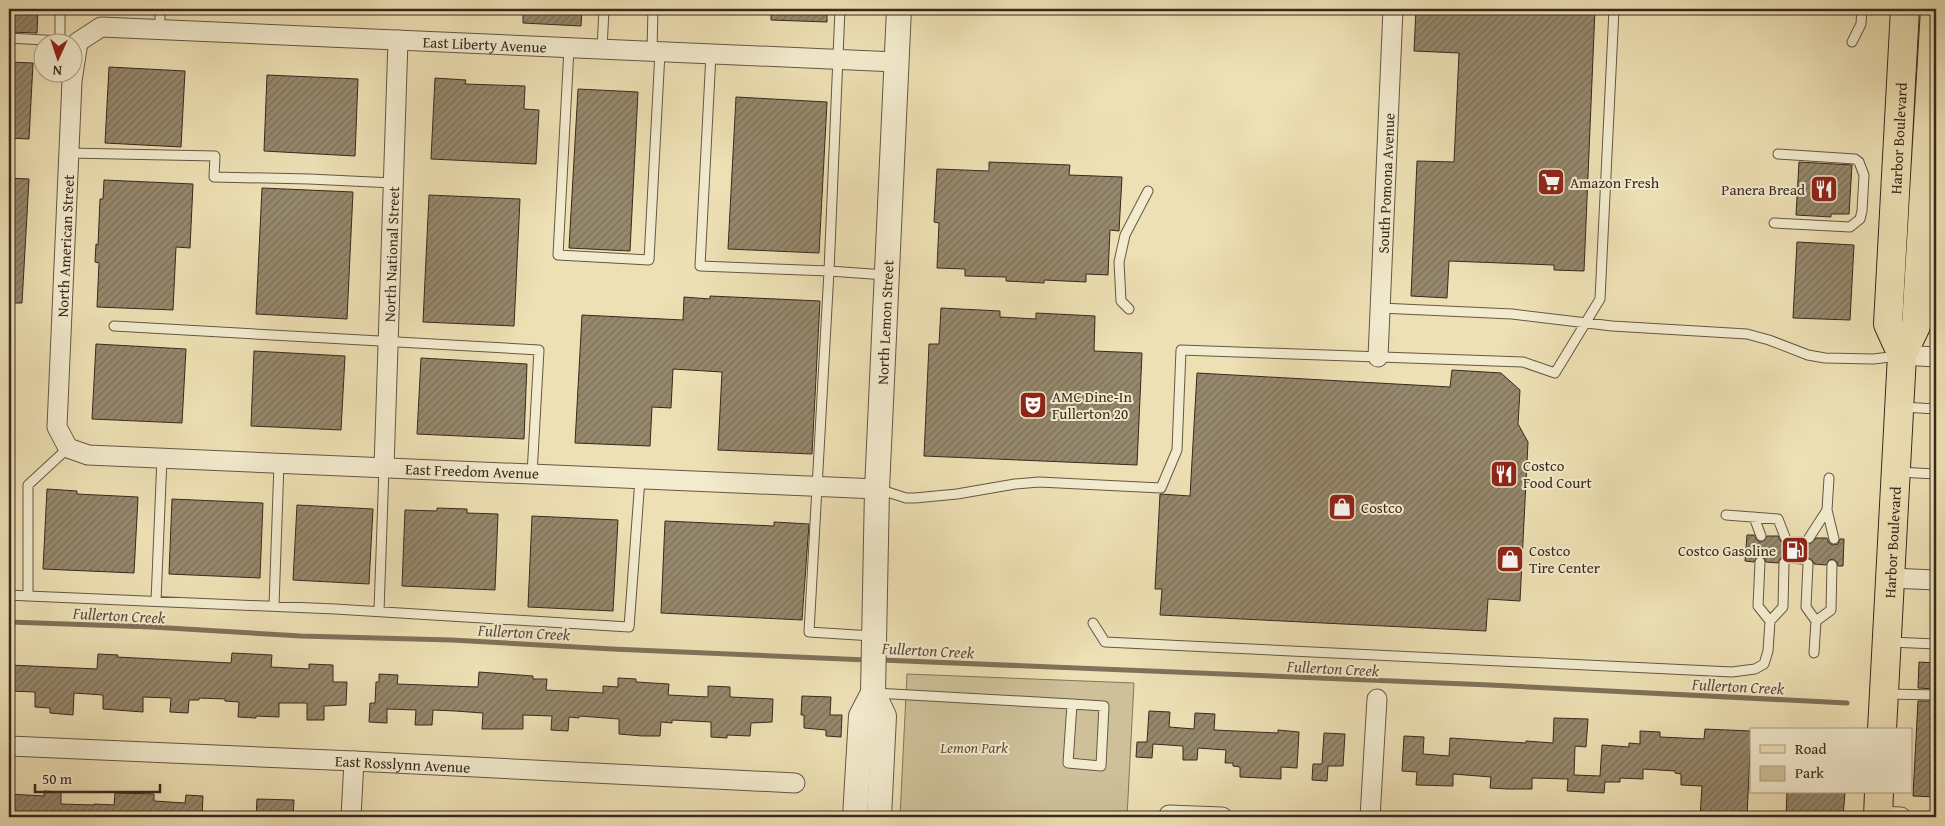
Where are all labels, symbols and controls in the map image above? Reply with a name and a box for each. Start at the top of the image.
street label: East Liberty Avenue [422,31,547,57]
north arrow [32,32,82,82]
text: N [51,61,63,81]
street label: Harbor Boulevard [1885,82,1912,195]
street label: South Pomona Avenue [1372,112,1399,254]
supermarket icon: Amazon Fresh [1536,167,1566,197]
place label: Amazon Fresh [1570,172,1660,193]
street label: North American Street [51,173,78,318]
restaurant icon: Panera Bread [1809,174,1839,204]
place label: Panera Bread [1721,179,1805,200]
street label: North National Street [378,185,404,322]
street label: North Lemon Street [871,259,898,385]
place label: AMC Dine-In Fullerton 20 [1052,386,1132,424]
theatre icon: AMC Dine-In Fullerton 20 [1018,390,1048,420]
place label: Costco Food Court [1523,455,1592,493]
street label: East Freedom Avenue [405,458,539,484]
restaurant icon: Costco Food Court [1489,459,1519,489]
street label: Harbor Boulevard [1879,486,1905,599]
shop icon: Costco [1327,492,1357,522]
place label: Costco [1361,497,1403,518]
fuel station icon: Costco Gasoline [1780,535,1810,565]
place label: Costco Tire Center [1529,540,1600,578]
place label: Costco Gasoline [1678,540,1776,561]
shop icon: Costco Tire Center [1495,544,1525,574]
water label: Fullerton Creek [71,601,167,629]
water label: Fullerton Creek [476,618,572,646]
water label: Fullerton Creek [880,636,976,664]
water label: Fullerton Creek [1285,654,1381,682]
water label: Fullerton Creek [1690,672,1786,700]
legend [1750,728,1912,794]
park label: Lemon Park [939,737,1008,758]
text: Road [1795,738,1826,759]
street label: East Rosslynn Avenue [334,750,471,777]
scale bar [35,761,160,793]
text: Park [1795,762,1824,783]
text: 50 m [42,768,73,789]

